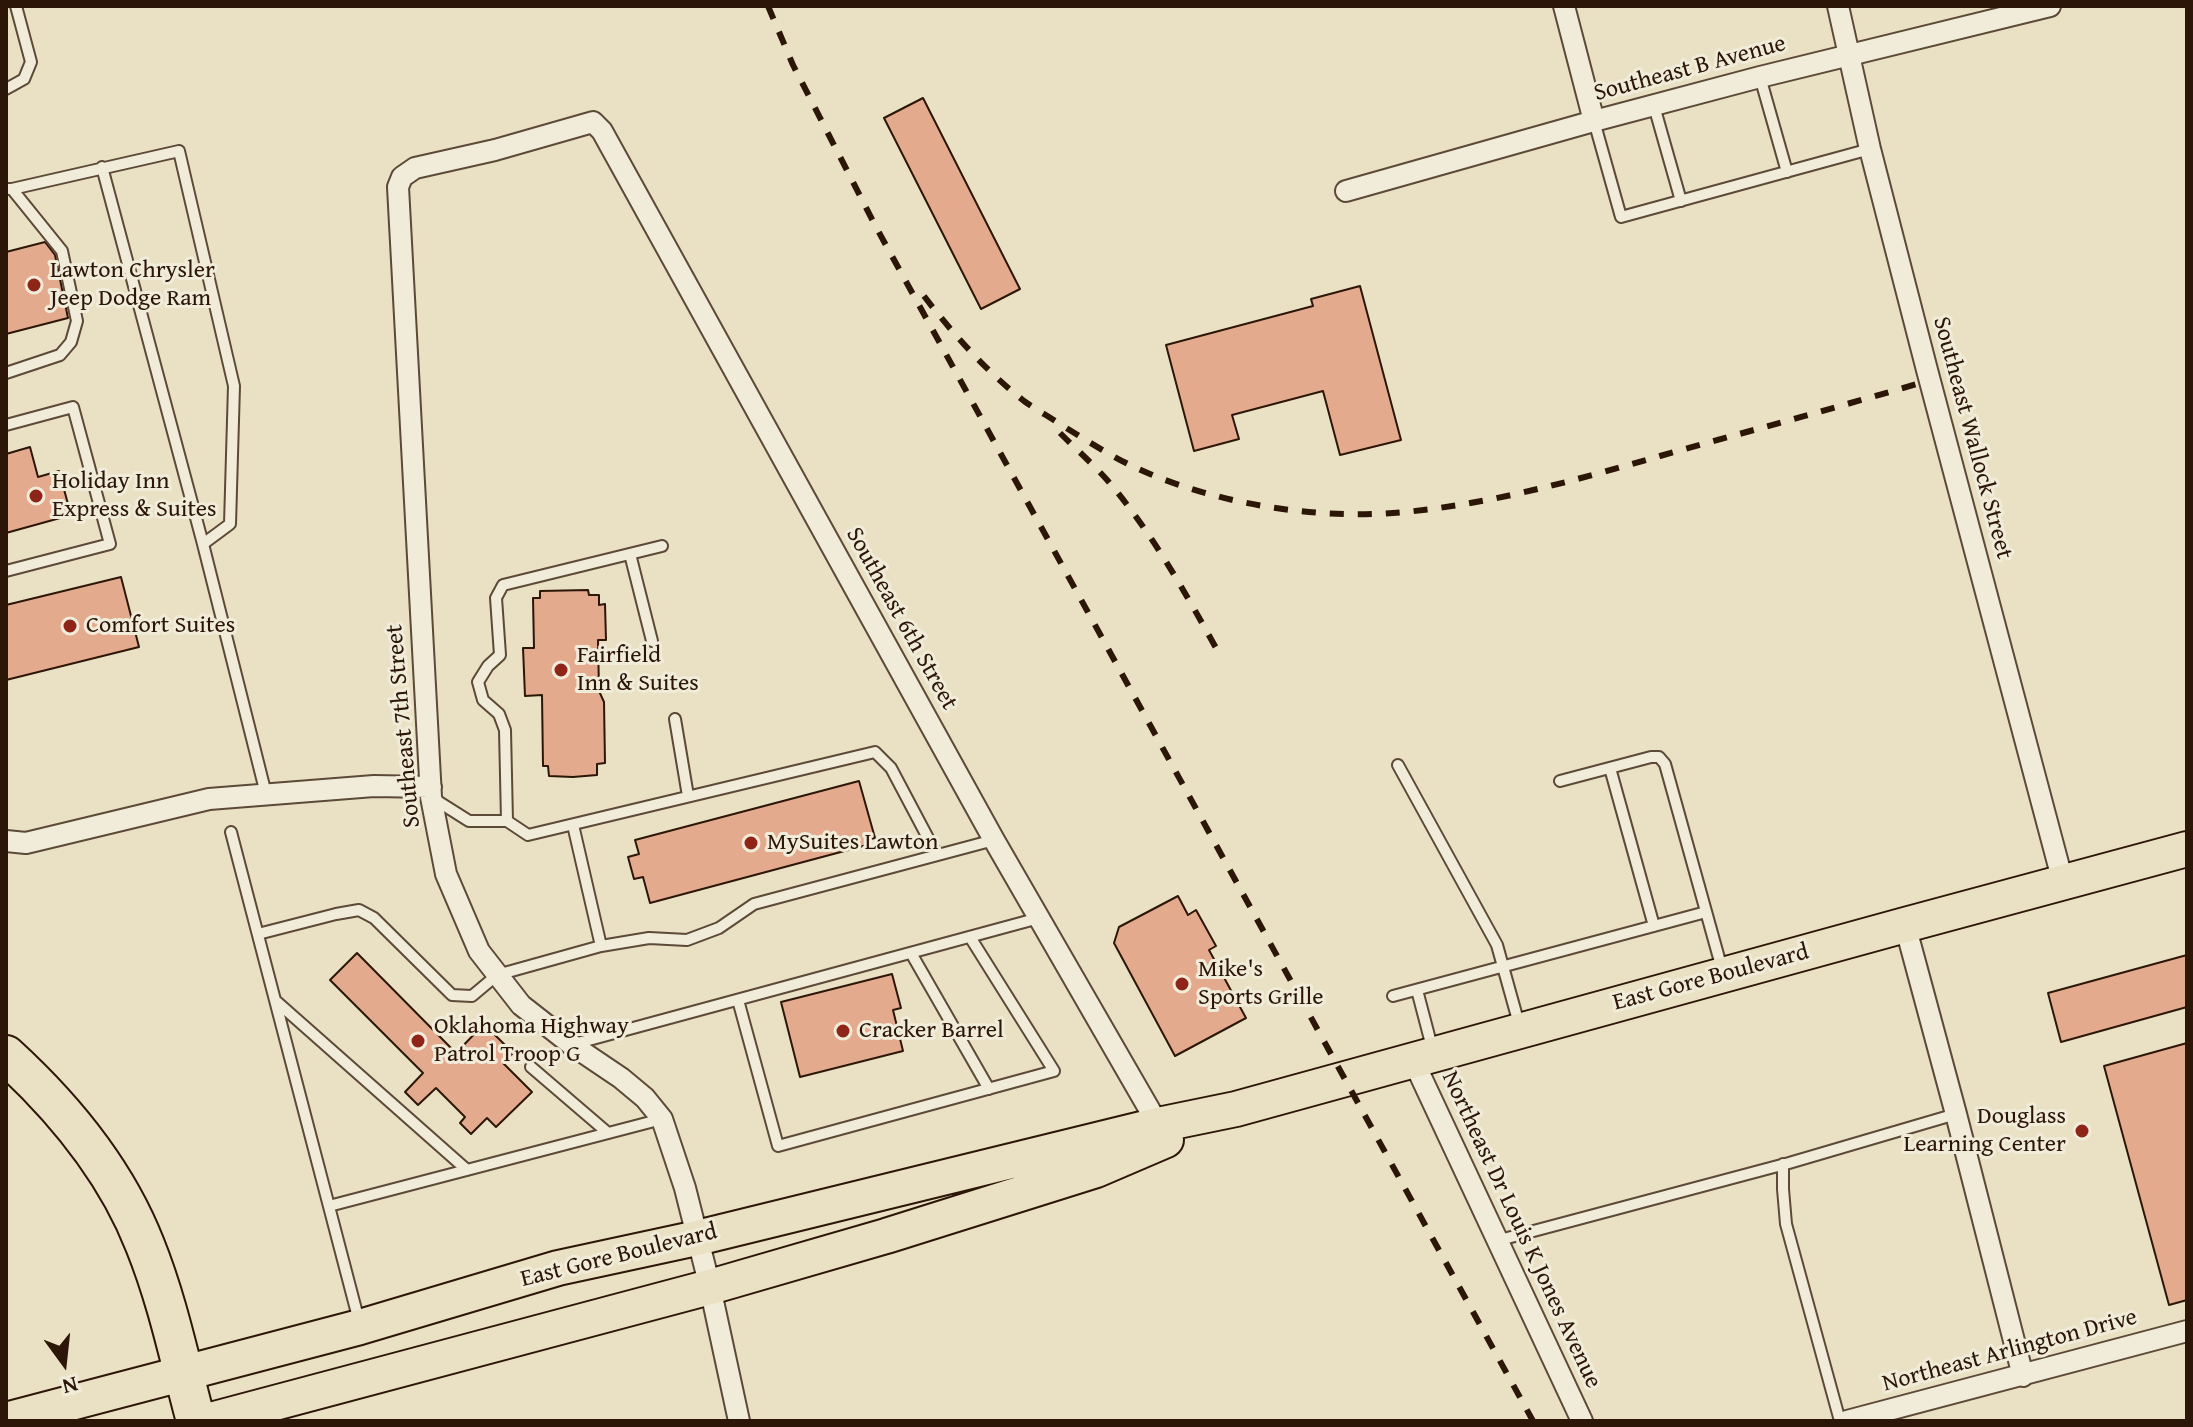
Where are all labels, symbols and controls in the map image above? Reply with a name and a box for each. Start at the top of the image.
street label: Southeast B Avenue [1591,30,1789,108]
place label: Lawton Chrysler Jeep Dodge Ram [50,257,215,313]
marker: Lawton Chrysler Jeep Dodge Ram [25,276,43,294]
street label: Southeast Wallock Street [1926,314,2018,562]
place label: Holiday Inn Express & Suites [52,468,217,524]
marker: Holiday Inn Express & Suites [27,487,45,505]
street label: Southeast 6th Street [839,523,963,715]
place label: Comfort Suites [86,612,235,640]
marker: Comfort Suites [61,617,79,635]
street label: Southeast 7th Street [381,623,427,829]
place label: Fairfield Inn & Suites [577,642,699,698]
marker: Fairfield Inn & Suites [552,661,570,679]
place label: MySuites Lawton [767,829,939,857]
marker: MySuites Lawton [742,834,760,852]
street label: East Gore Boulevard [1610,938,1812,1018]
place label: Mike's Sports Grille [1198,956,1324,1012]
marker: Mike's Sports Grille [1173,975,1191,993]
place label: Oklahoma Highway Patrol Troop G [434,1013,629,1069]
place label: Cracker Barrel [859,1017,1004,1045]
marker: Cracker Barrel [834,1022,852,1040]
marker: Oklahoma Highway Patrol Troop G [409,1032,427,1050]
street label: Northeast Dr Louis K Jones Avenue [1435,1067,1607,1393]
place label: Douglass Learning Center [1903,1103,2066,1159]
marker: Douglass Learning Center [2073,1122,2091,1140]
street label: East Gore Boulevard [518,1218,720,1294]
street label: Northeast Arlington Drive [1880,1303,2140,1399]
north arrow [24,1323,104,1403]
text: N [59,1369,81,1404]

